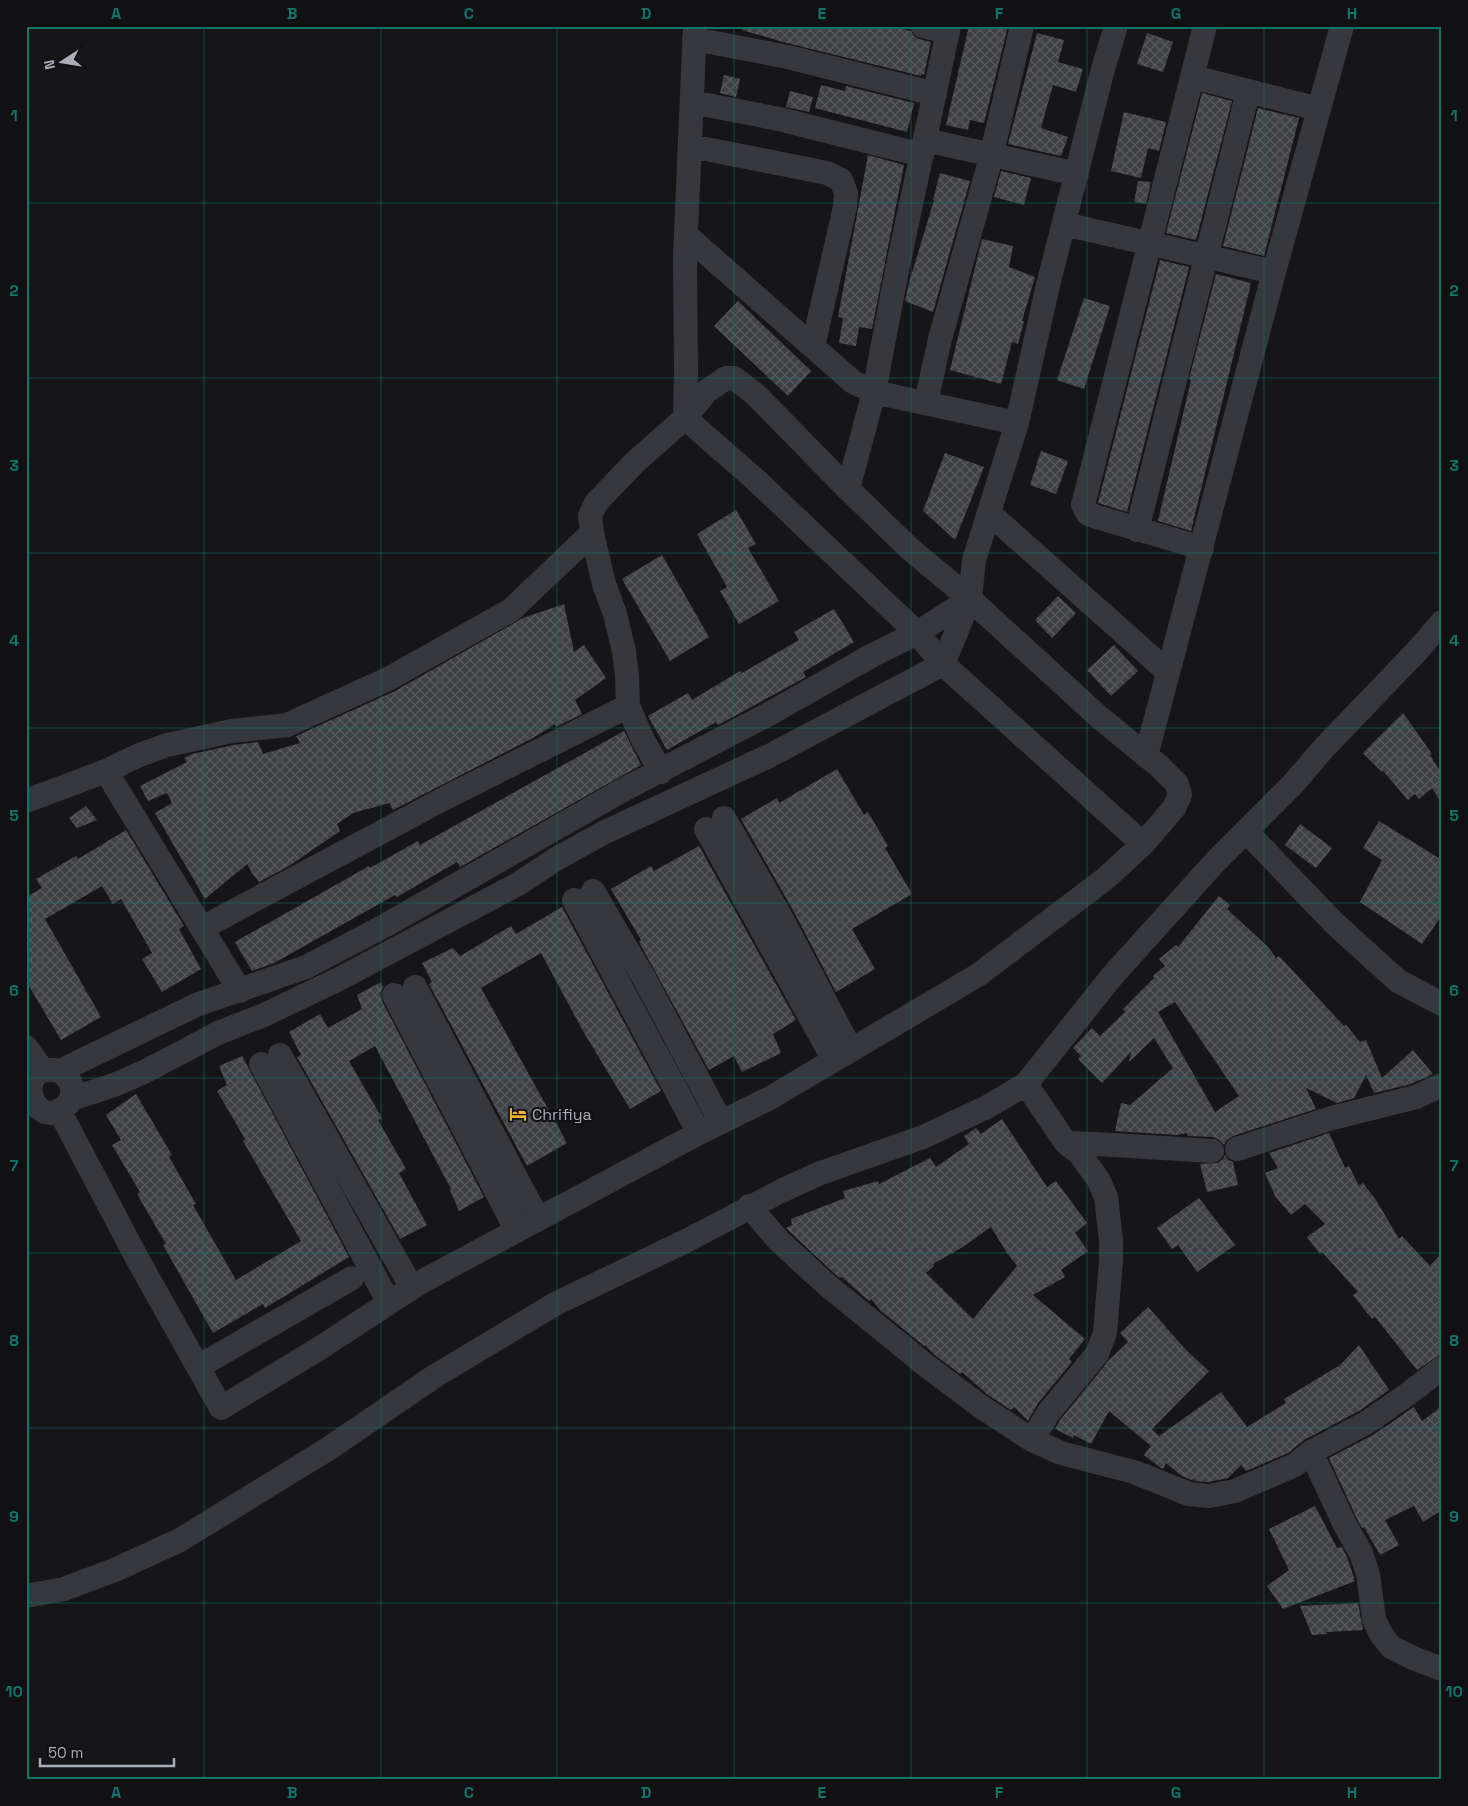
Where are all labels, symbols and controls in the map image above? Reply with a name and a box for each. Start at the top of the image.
text: A [111,3,121,24]
text: B [287,3,297,24]
text: C [464,3,474,24]
text: D [641,3,651,24]
text: E [818,3,827,24]
text: F [995,3,1004,24]
text: G [1171,3,1181,24]
text: H [1347,3,1357,24]
north arrow [38,38,88,88]
text: N [40,58,59,71]
text: 1 [10,105,18,126]
text: 1 [1450,105,1458,126]
text: 2 [9,280,19,301]
text: 2 [1449,280,1459,301]
text: 3 [9,455,19,476]
text: 3 [1449,455,1459,476]
text: 4 [9,630,19,651]
text: 4 [1449,630,1459,651]
text: 5 [9,805,19,826]
text: 5 [1449,805,1459,826]
text: 6 [9,980,19,1001]
text: 6 [1449,980,1459,1001]
hotel icon: Chrifiya [508,1104,528,1124]
place label: Chrifiya [532,1104,592,1125]
text: 7 [10,1155,19,1176]
text: 7 [1450,1155,1459,1176]
text: 8 [9,1330,19,1351]
text: 8 [1449,1330,1459,1351]
text: 9 [9,1506,19,1527]
text: 9 [1449,1506,1459,1527]
text: 10 [5,1681,23,1702]
text: 10 [1445,1681,1463,1702]
scale bar [40,1736,174,1768]
text: 50 m [48,1743,83,1762]
text: A [111,1782,121,1803]
text: B [287,1782,297,1803]
text: C [464,1782,474,1803]
text: D [641,1782,651,1803]
text: E [818,1782,827,1803]
text: F [995,1782,1004,1803]
text: G [1171,1782,1181,1803]
text: H [1347,1782,1357,1803]

